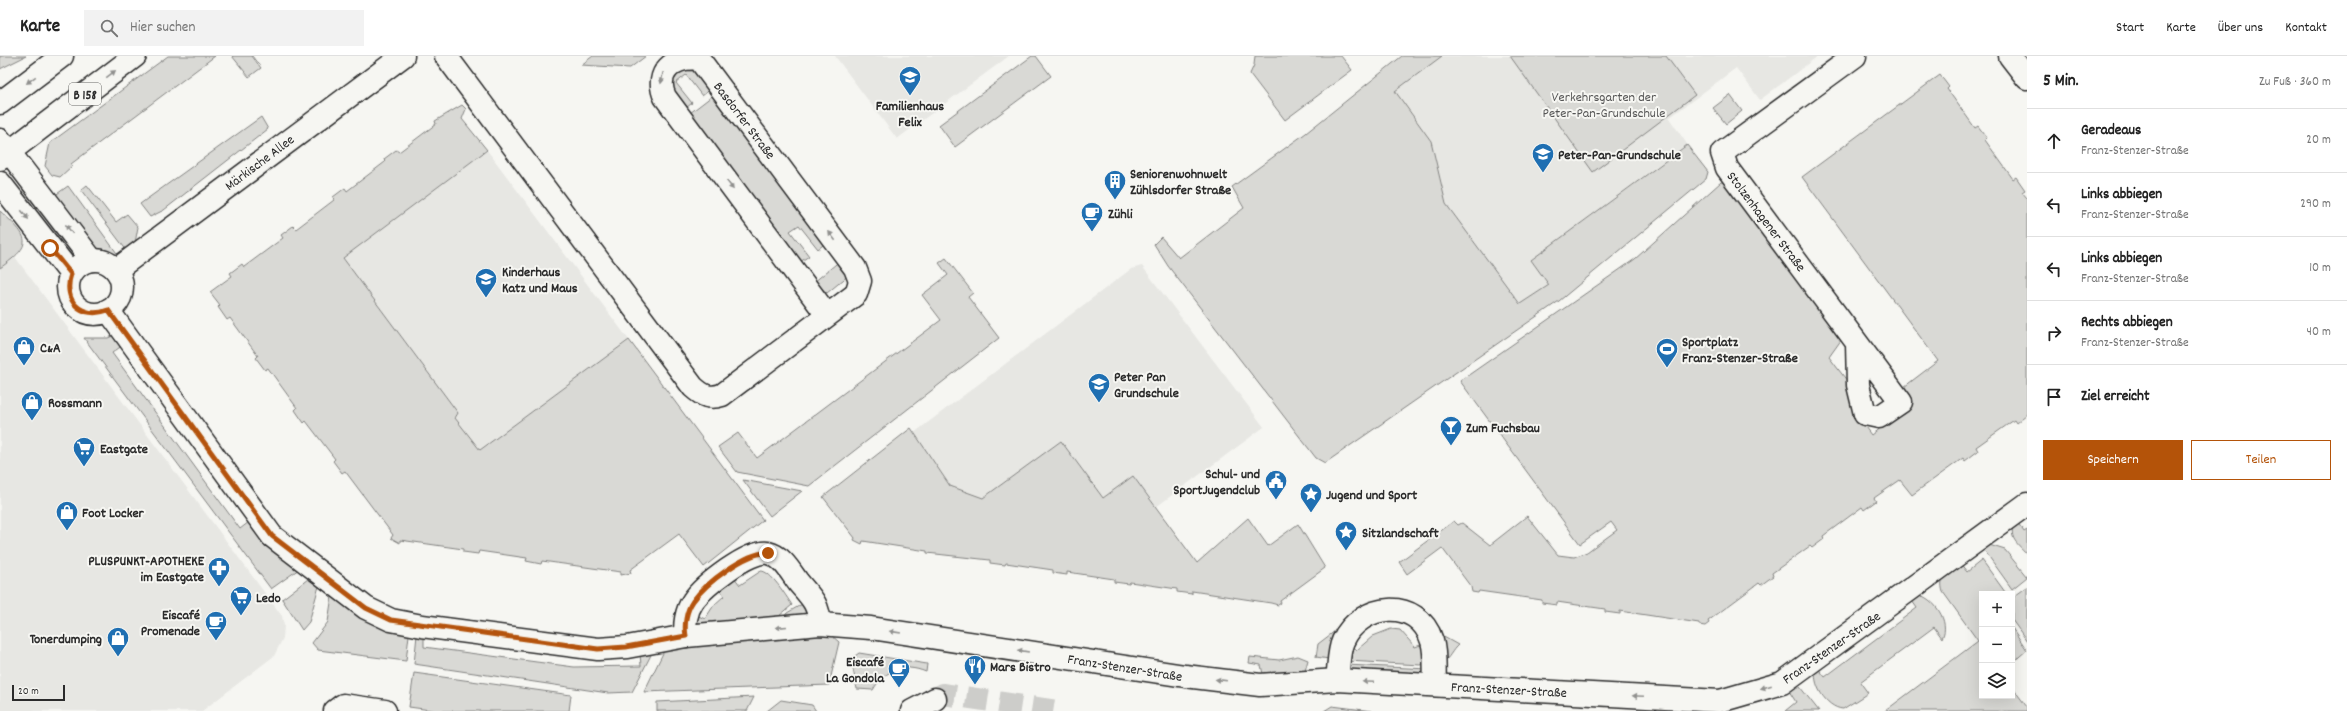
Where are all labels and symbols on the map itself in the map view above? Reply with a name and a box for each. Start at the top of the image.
school or university icon: Familienhaus Felix [897,64,923,97]
one-way arrow [105,70,116,79]
one-way arrow [659,72,665,84]
one-way arrow [26,75,36,83]
street label: Basdorfer Straße [708,78,779,164]
road number: B 158 [69,83,101,105]
park label: Verkehrsgarten der Peter-Pan-Grundschule [1543,88,1665,124]
place label: Familienhaus Felix [876,97,944,133]
street label: Märkische Allee [221,131,299,196]
school or university icon: Peter-Pan-Grundschule [1530,141,1556,174]
place label: Peter-Pan-Grundschule [1558,146,1681,166]
place label: Seniorenwohnwelt Zühlsdorfer Straße [1130,165,1231,201]
building icon: Seniorenwohnwelt Zühlsdorfer Straße [1102,168,1128,201]
street label: Stolzenhagener Straße [1721,168,1810,277]
one-way arrow [726,180,734,190]
cafe icon: Zühli [1079,200,1105,233]
place label: Zühli [1108,205,1133,225]
one-way arrow [20,209,29,220]
one-way arrow [64,224,73,235]
one-way arrow [828,231,836,242]
route start [41,239,59,257]
place label: Kinderhaus Katz und Maus [502,263,578,299]
school or university icon: Kinderhaus Katz und Maus [473,266,499,299]
place label: Sportplatz Franz-Stenzer-Straße [1682,333,1798,369]
shop icon: C&A [11,334,37,367]
sports icon: Sportplatz Franz-Stenzer-Straße [1654,336,1680,369]
place label: C&A [40,339,61,359]
place label: Peter Pan Grundschule [1114,368,1179,404]
school or university icon: Peter Pan Grundschule [1086,371,1112,404]
shop icon: Rossmann [19,389,45,422]
place label: Rossmann [48,394,102,414]
bar icon: Zum Fuchsbau [1438,414,1464,447]
place label: Zum Fuchsbau [1466,419,1540,439]
supermarket icon: Eastgate [71,435,97,468]
place label: Eastgate [100,440,148,460]
place label: Schul- und SportJugendclub [1173,465,1260,501]
public building icon: Schul- und SportJugendclub [1263,468,1289,501]
place icon: Jugend und Sport [1298,481,1324,514]
place label: Jugend und Sport [1326,486,1418,506]
shop icon: Foot Locker [54,499,80,532]
place label: Foot Locker [82,504,145,524]
place icon: Sitzlandschaft [1333,519,1359,552]
place label: Sitzlandschaft [1362,524,1440,544]
route end [759,544,777,562]
place label: PLUSPUNKT-APOTHEKE im Eastgate [88,552,205,588]
pharmacy icon: PLUSPUNKT-APOTHEKE im Eastgate [206,555,232,588]
supermarket icon: Ledo [228,584,254,617]
place label: Ledo [256,589,281,609]
place label: Eiscafé Promenade [141,606,200,642]
street label: Franz-Stenzer-Straße [1779,607,1885,690]
cafe icon: Eiscafé Promenade [203,609,229,642]
one-way arrow [775,624,787,631]
shop icon: Tonerdumping [105,625,131,658]
one-way arrow [889,629,901,635]
place label: Tonerdumping [30,630,102,650]
one-way arrow [1017,648,1029,654]
street label: Franz-Stenzer-Straße [1066,650,1183,688]
place label: Eiscafé La Gondola [826,653,885,689]
restaurant icon: Mars Bistro [962,653,988,686]
cafe icon: Eiscafé La Gondola [886,656,912,689]
place label: Mars Bistro [990,658,1051,678]
one-way arrow [1215,677,1227,683]
street label: Franz-Stenzer-Straße [1450,678,1567,704]
one-way arrow [1361,679,1374,685]
scale bar [12,683,65,702]
one-way arrow [1760,684,1772,690]
one-way arrow [1632,693,1644,700]

